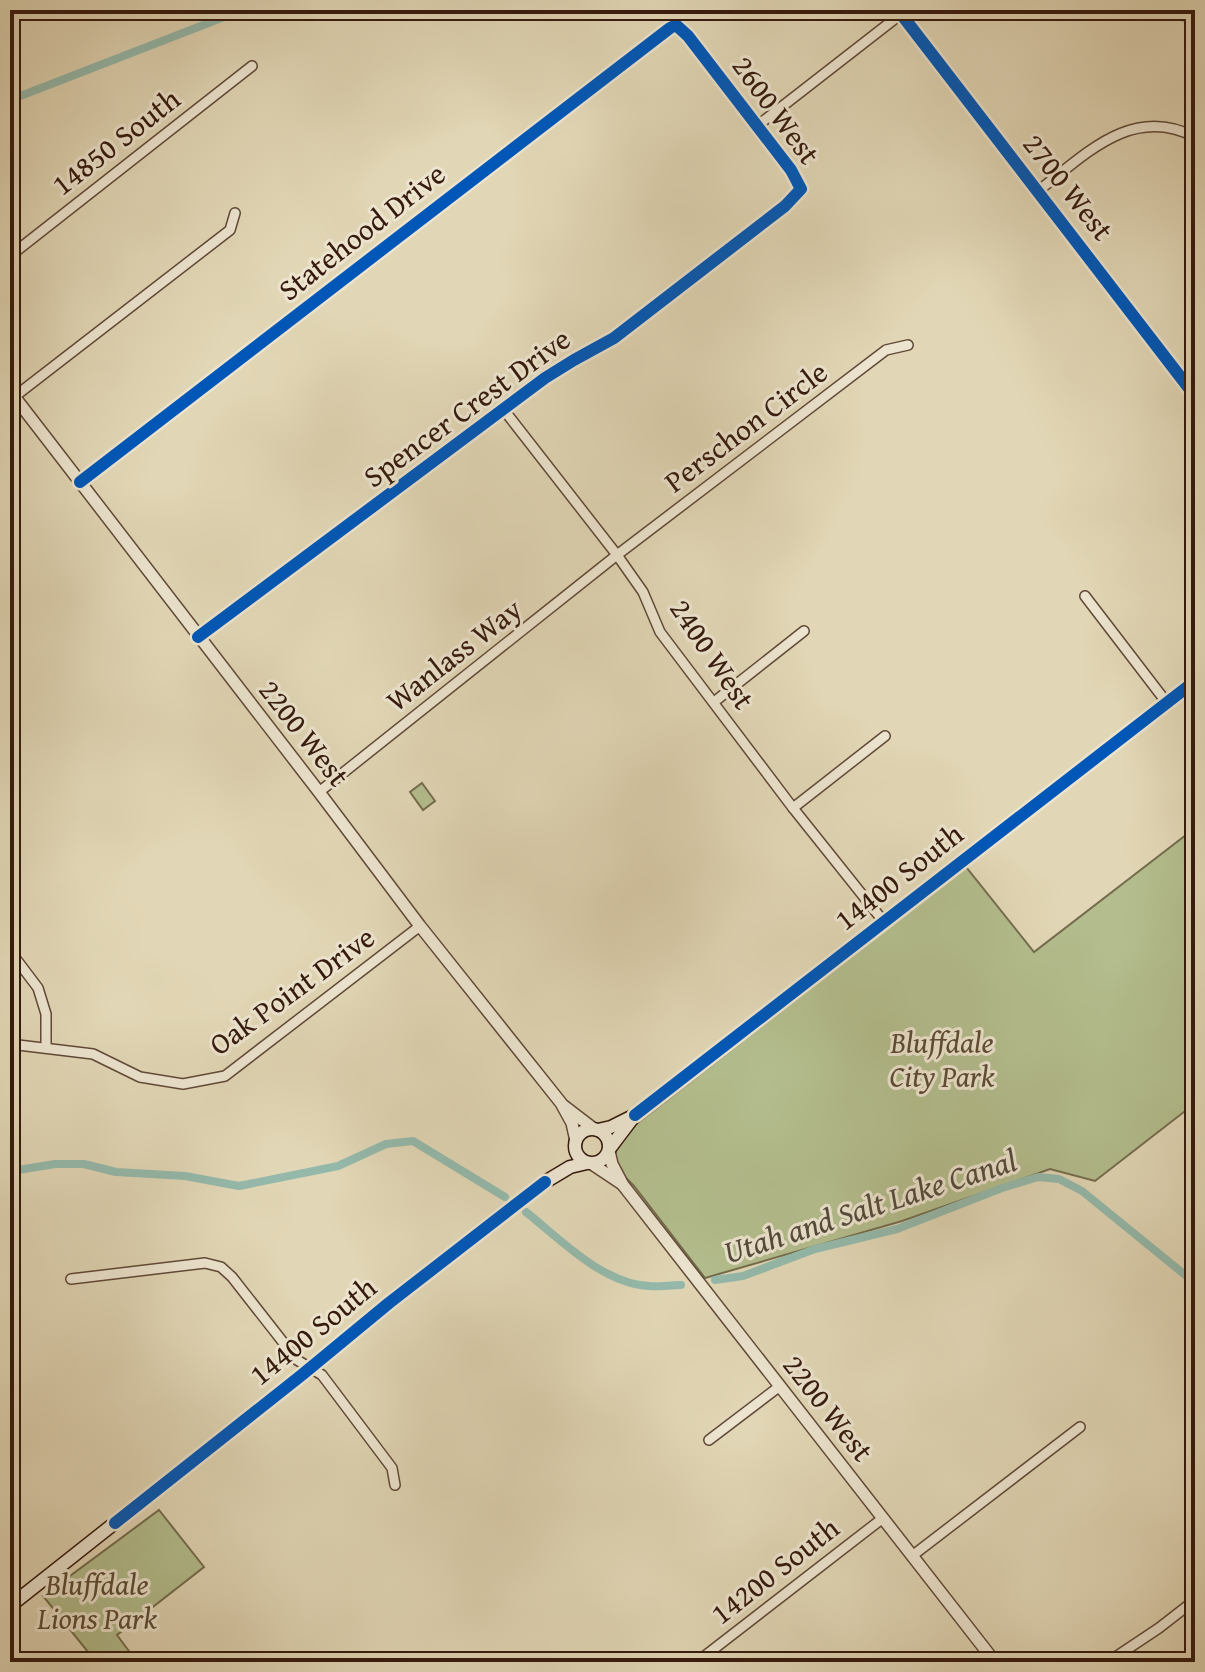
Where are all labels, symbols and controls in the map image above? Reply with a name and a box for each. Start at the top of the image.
street label: 2600 West [722,46,832,173]
street label: 14850 South [42,77,189,205]
street label: 2700 West [1013,123,1125,250]
street label: Statehood Drive [268,152,454,311]
street label: Spencer Crest Drive [354,317,579,498]
street label: Perschon Circle [654,350,836,502]
street label: Wanlass Way [376,587,531,721]
street label: 2400 West [660,589,766,718]
street label: 2200 West [249,669,361,796]
street label: 14400 South [825,812,972,940]
street label: Oak Point Drive [199,915,383,1065]
park label: Bluffdale City Park [889,1020,995,1098]
water label: Utah and Salt Lake Canal [717,1136,1023,1275]
street label: 14400 South [239,1265,386,1395]
street label: 2200 West [773,1344,885,1471]
street label: 14200 South [701,1506,848,1634]
park label: Bluffdale Lions Park [36,1562,157,1640]

